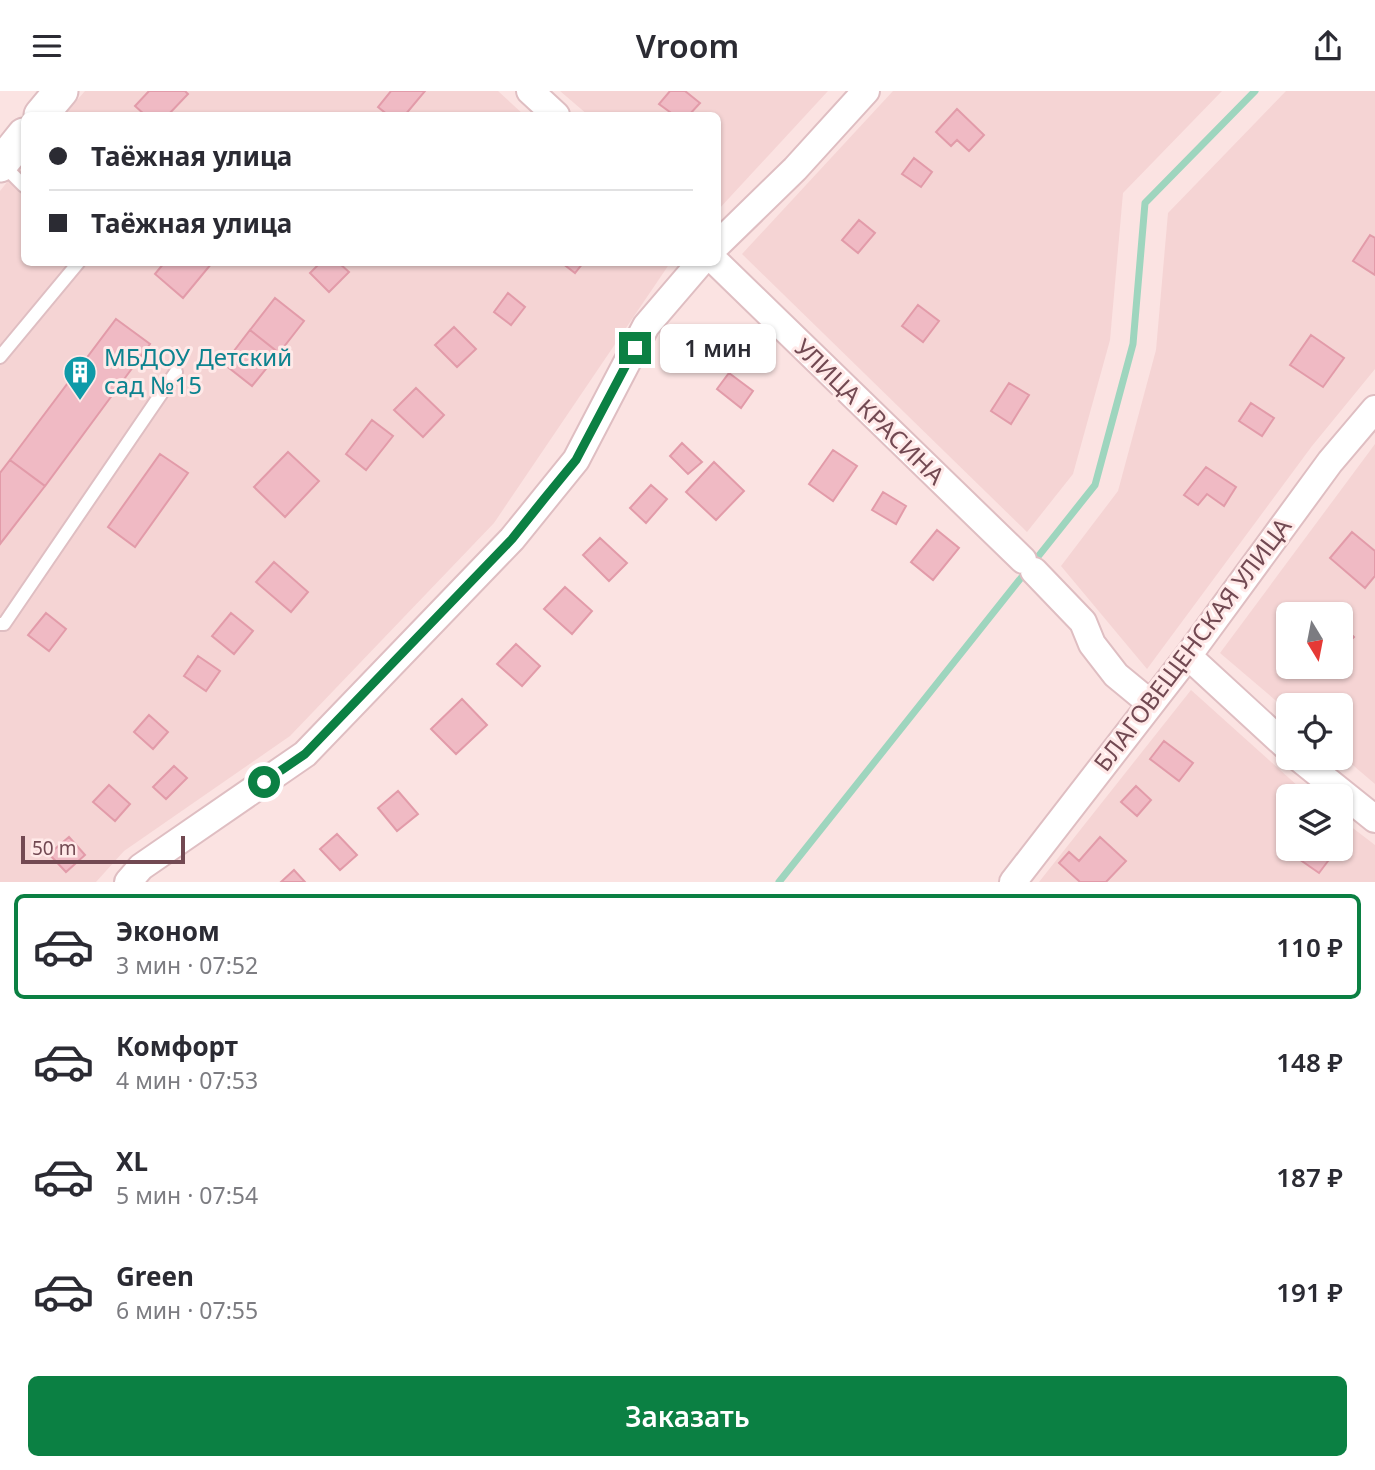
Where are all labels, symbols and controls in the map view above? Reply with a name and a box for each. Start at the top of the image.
text: Vroom [636,24,739,67]
icon: menu [28,27,66,65]
icon: share [1309,27,1347,65]
text: Таёжная улица [91,138,292,174]
text: Таёжная улица [91,205,292,241]
callout: 1 мин [660,323,775,373]
street label: УЛИЦА КРАСИНА [788,331,953,492]
route end [619,332,651,364]
text: 1 мин [684,332,752,364]
place label: МБДОУ Детский сад №15 [104,340,292,401]
building icon: МБДОУ Детский сад №15 [61,353,99,402]
street label: БЛАГОВЕЩЕНСКАЯ УЛИЦА [1086,510,1298,778]
north arrow [1276,602,1353,679]
map controls [1276,602,1353,861]
button: locate [1276,693,1353,770]
route start [248,766,280,798]
button: layers [1276,784,1353,861]
scale bar [21,833,186,865]
text: 50 m [32,835,76,861]
text: Эконом [116,913,220,949]
icon: car [32,915,95,978]
text: 110 ₽ [1276,929,1343,965]
text: 3 мин · 07:52 [116,949,258,981]
text: Комфорт [116,1028,238,1064]
icon: car [32,1030,95,1093]
text: 148 ₽ [1276,1044,1343,1080]
text: 4 мин · 07:53 [116,1064,258,1096]
text: XL [116,1143,148,1179]
icon: car [32,1145,95,1208]
text: 187 ₽ [1276,1159,1343,1195]
text: 5 мин · 07:54 [116,1179,258,1211]
text: Green [116,1258,194,1294]
icon: car [32,1260,95,1323]
text: 191 ₽ [1276,1274,1343,1310]
text: 6 мин · 07:55 [116,1294,258,1326]
button: Заказать [28,1376,1347,1456]

